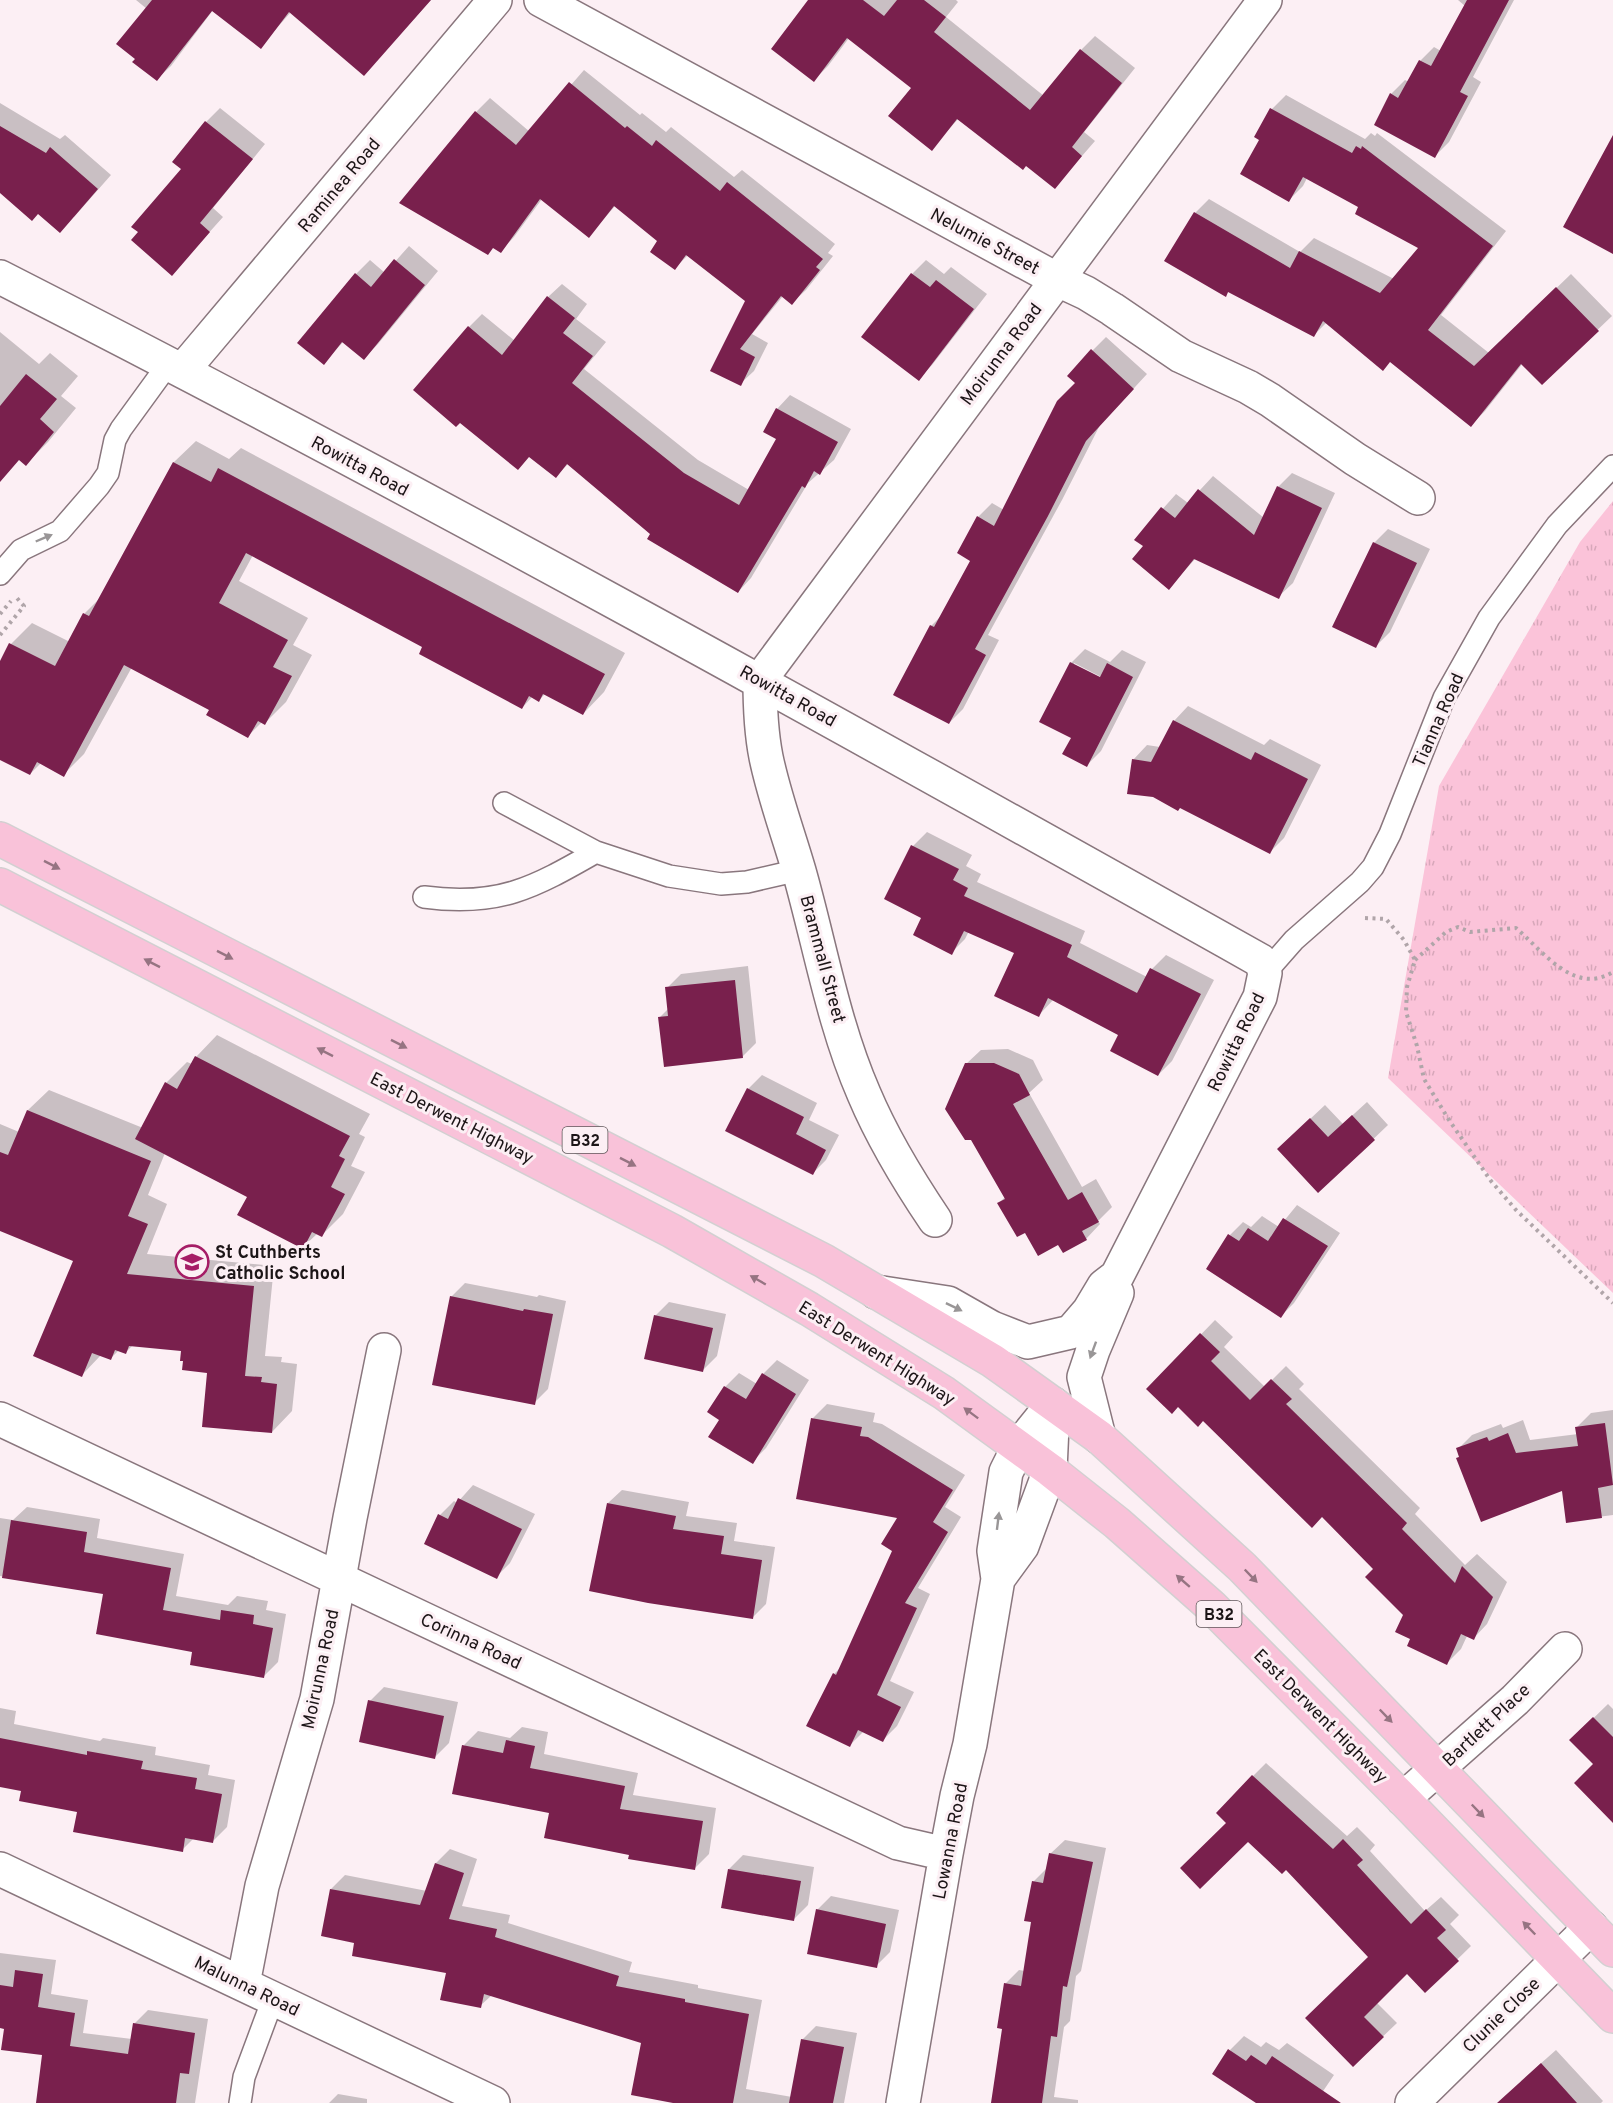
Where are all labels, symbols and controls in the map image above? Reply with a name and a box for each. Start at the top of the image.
street label: Raminea Road [294,134,386,238]
street label: Nelumie Street [926,204,1043,281]
street label: Moirunna Road [956,299,1048,411]
street label: Rowitta Road [307,432,412,503]
one-way arrow [36,533,54,543]
street label: Rowitta Road [735,661,840,733]
street label: Tianna Road [1408,670,1470,771]
one-way arrow [43,860,61,870]
street label: Brammall Street [793,893,850,1026]
one-way arrow [217,950,234,959]
one-way arrow [143,958,160,968]
street label: Rowitta Road [1203,989,1271,1096]
one-way arrow [391,1039,408,1049]
one-way arrow [317,1048,334,1057]
street label: East Derwent Highway [366,1068,537,1171]
road number: B32 [562,1127,608,1153]
one-way arrow [620,1157,637,1167]
place label: St Cuthberts Catholic School [215,1242,345,1286]
school or university icon: St Cuthberts Catholic School [174,1244,210,1280]
one-way arrow [749,1275,766,1285]
street label: East Derwent Highway [793,1297,959,1412]
one-way arrow [945,1302,963,1312]
one-way arrow [1088,1342,1098,1360]
one-way arrow [963,1408,978,1420]
one-way arrow [993,1512,1002,1531]
one-way arrow [1243,1569,1257,1583]
one-way arrow [1176,1575,1191,1588]
road number: B32 [1196,1601,1242,1627]
street label: Moirunna Road [298,1607,345,1731]
street label: Corinna Road [416,1609,525,1676]
street label: East Derwent Highway [1248,1645,1392,1789]
street label: Bartlett Place [1438,1680,1536,1773]
one-way arrow [1379,1709,1393,1723]
street label: Lowanna Road [929,1781,974,1902]
one-way arrow [1471,1804,1485,1818]
one-way arrow [1522,1922,1536,1936]
street label: Malunna Road [190,1952,303,2023]
street label: Clunie Close [1458,1973,1546,2059]

